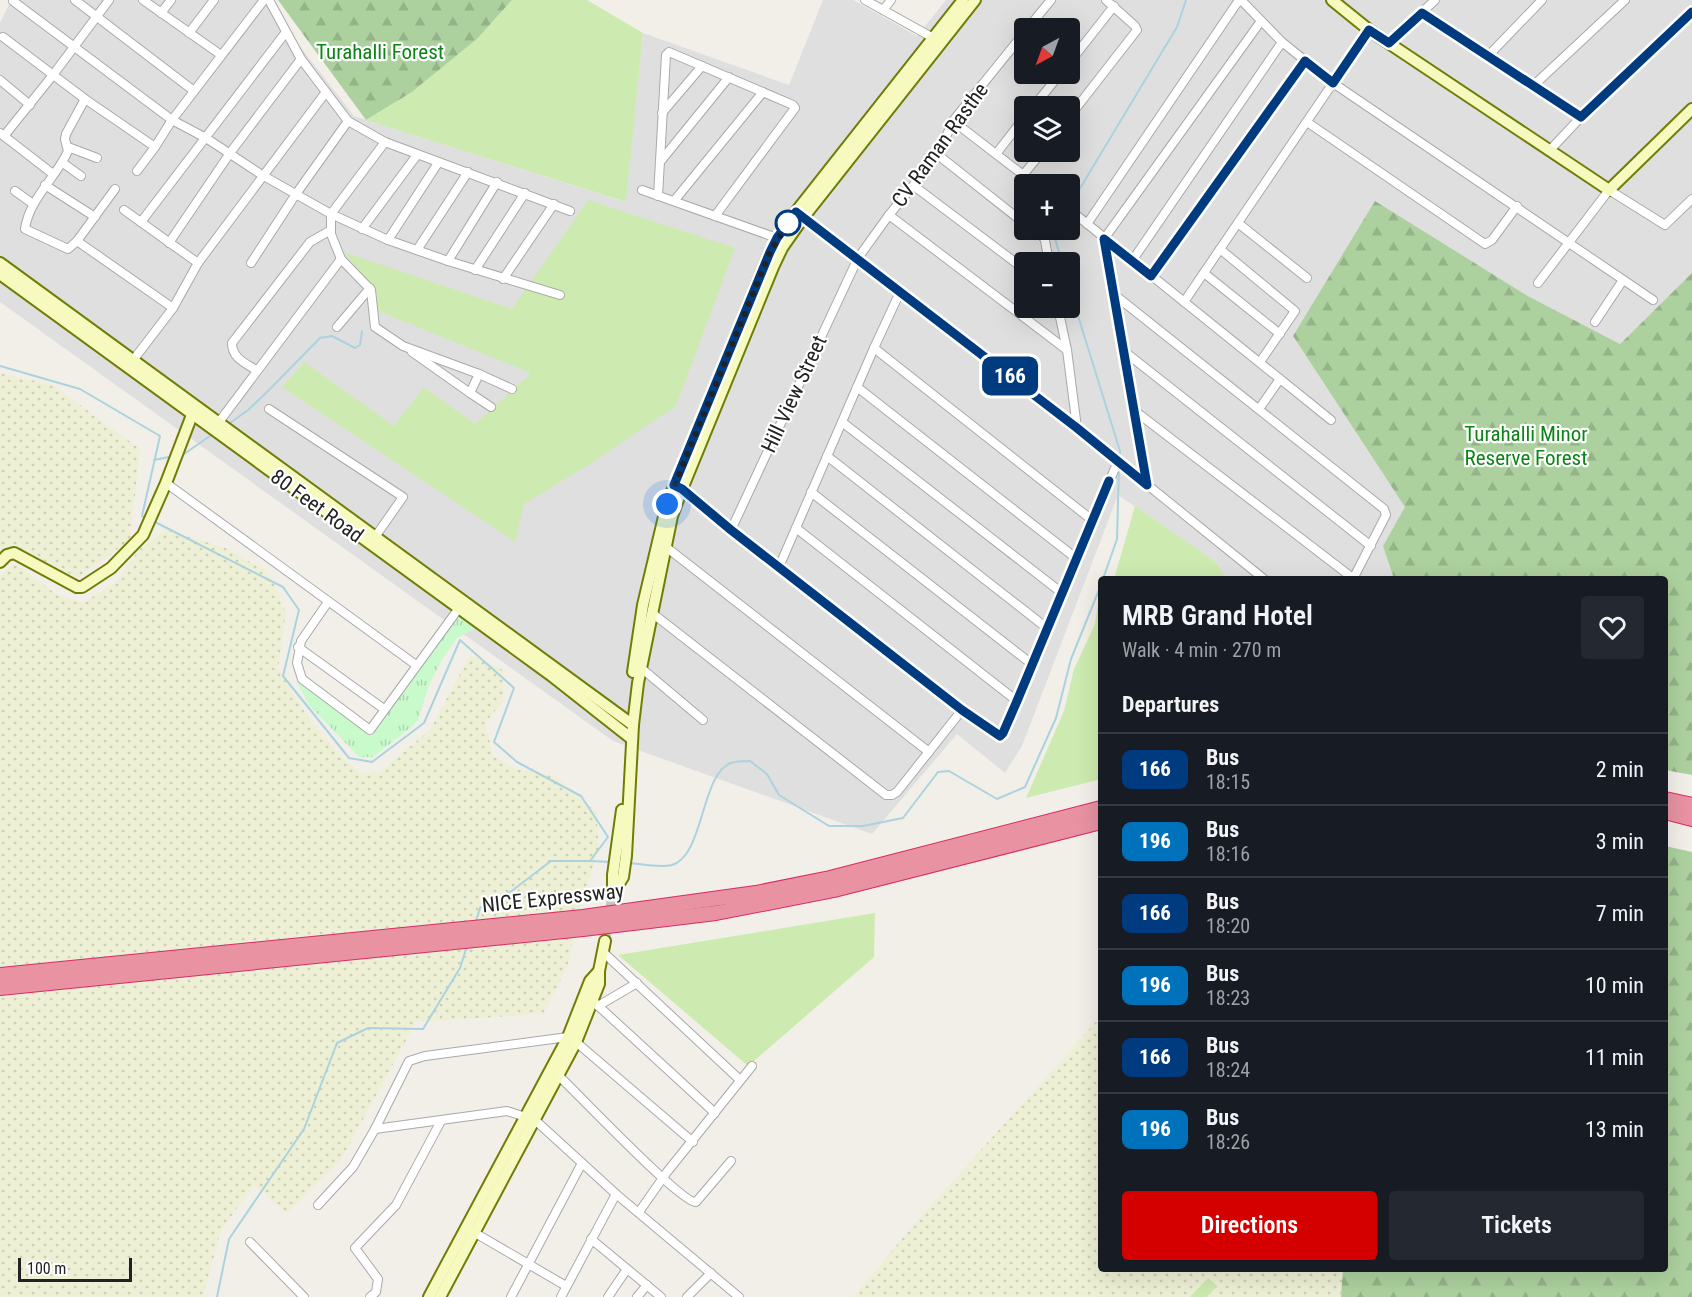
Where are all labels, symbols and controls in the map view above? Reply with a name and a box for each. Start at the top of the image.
north arrow [1014,18,1080,84]
map controls [1014,18,1080,318]
park label: Turahalli Forest [316,40,444,64]
street label: CV Raman Rasthe [887,78,993,212]
button: layers [1014,96,1080,162]
button: + [1014,174,1080,240]
unlabelled marker [775,210,801,236]
button: − [1014,252,1080,318]
street label: Hill View Street [756,332,832,456]
line badge: 166 [976,356,1044,395]
text: 166 [994,364,1026,388]
park label: Turahalli Minor Reserve Forest [1464,422,1588,470]
street label: 80 Feet Road [266,464,368,548]
your location [652,489,682,519]
button: heart [1581,596,1644,659]
text: MRB Grand Hotel [1122,599,1313,632]
text: Walk · 4 min · 270 m [1122,638,1281,662]
text: Departures [1122,692,1219,717]
text: Bus [1206,745,1239,770]
text: 166 [1139,757,1171,781]
text: 2 min [1596,757,1644,782]
text: 18:15 [1206,770,1250,794]
text: Bus [1206,817,1239,842]
text: 196 [1139,829,1171,853]
text: 3 min [1596,829,1644,854]
text: 18:16 [1206,842,1250,866]
street label: NICE Expressway [481,879,626,917]
text: Bus [1206,889,1239,914]
text: 166 [1139,901,1171,925]
text: 7 min [1596,901,1644,926]
text: 18:20 [1206,914,1250,938]
text: Bus [1206,961,1239,986]
text: 196 [1139,973,1171,997]
text: 10 min [1585,973,1644,998]
text: 18:23 [1206,986,1250,1010]
text: Bus [1206,1033,1239,1058]
text: 166 [1139,1045,1171,1069]
text: 11 min [1585,1045,1644,1070]
text: 18:24 [1206,1058,1250,1082]
text: Bus [1206,1105,1239,1130]
text: 196 [1139,1117,1171,1141]
text: 13 min [1585,1117,1644,1142]
text: 18:26 [1206,1130,1250,1154]
button: Directions [1122,1191,1377,1260]
button: Tickets [1389,1191,1644,1260]
scale bar [18,1255,132,1282]
text: 100 m [27,1259,66,1278]

